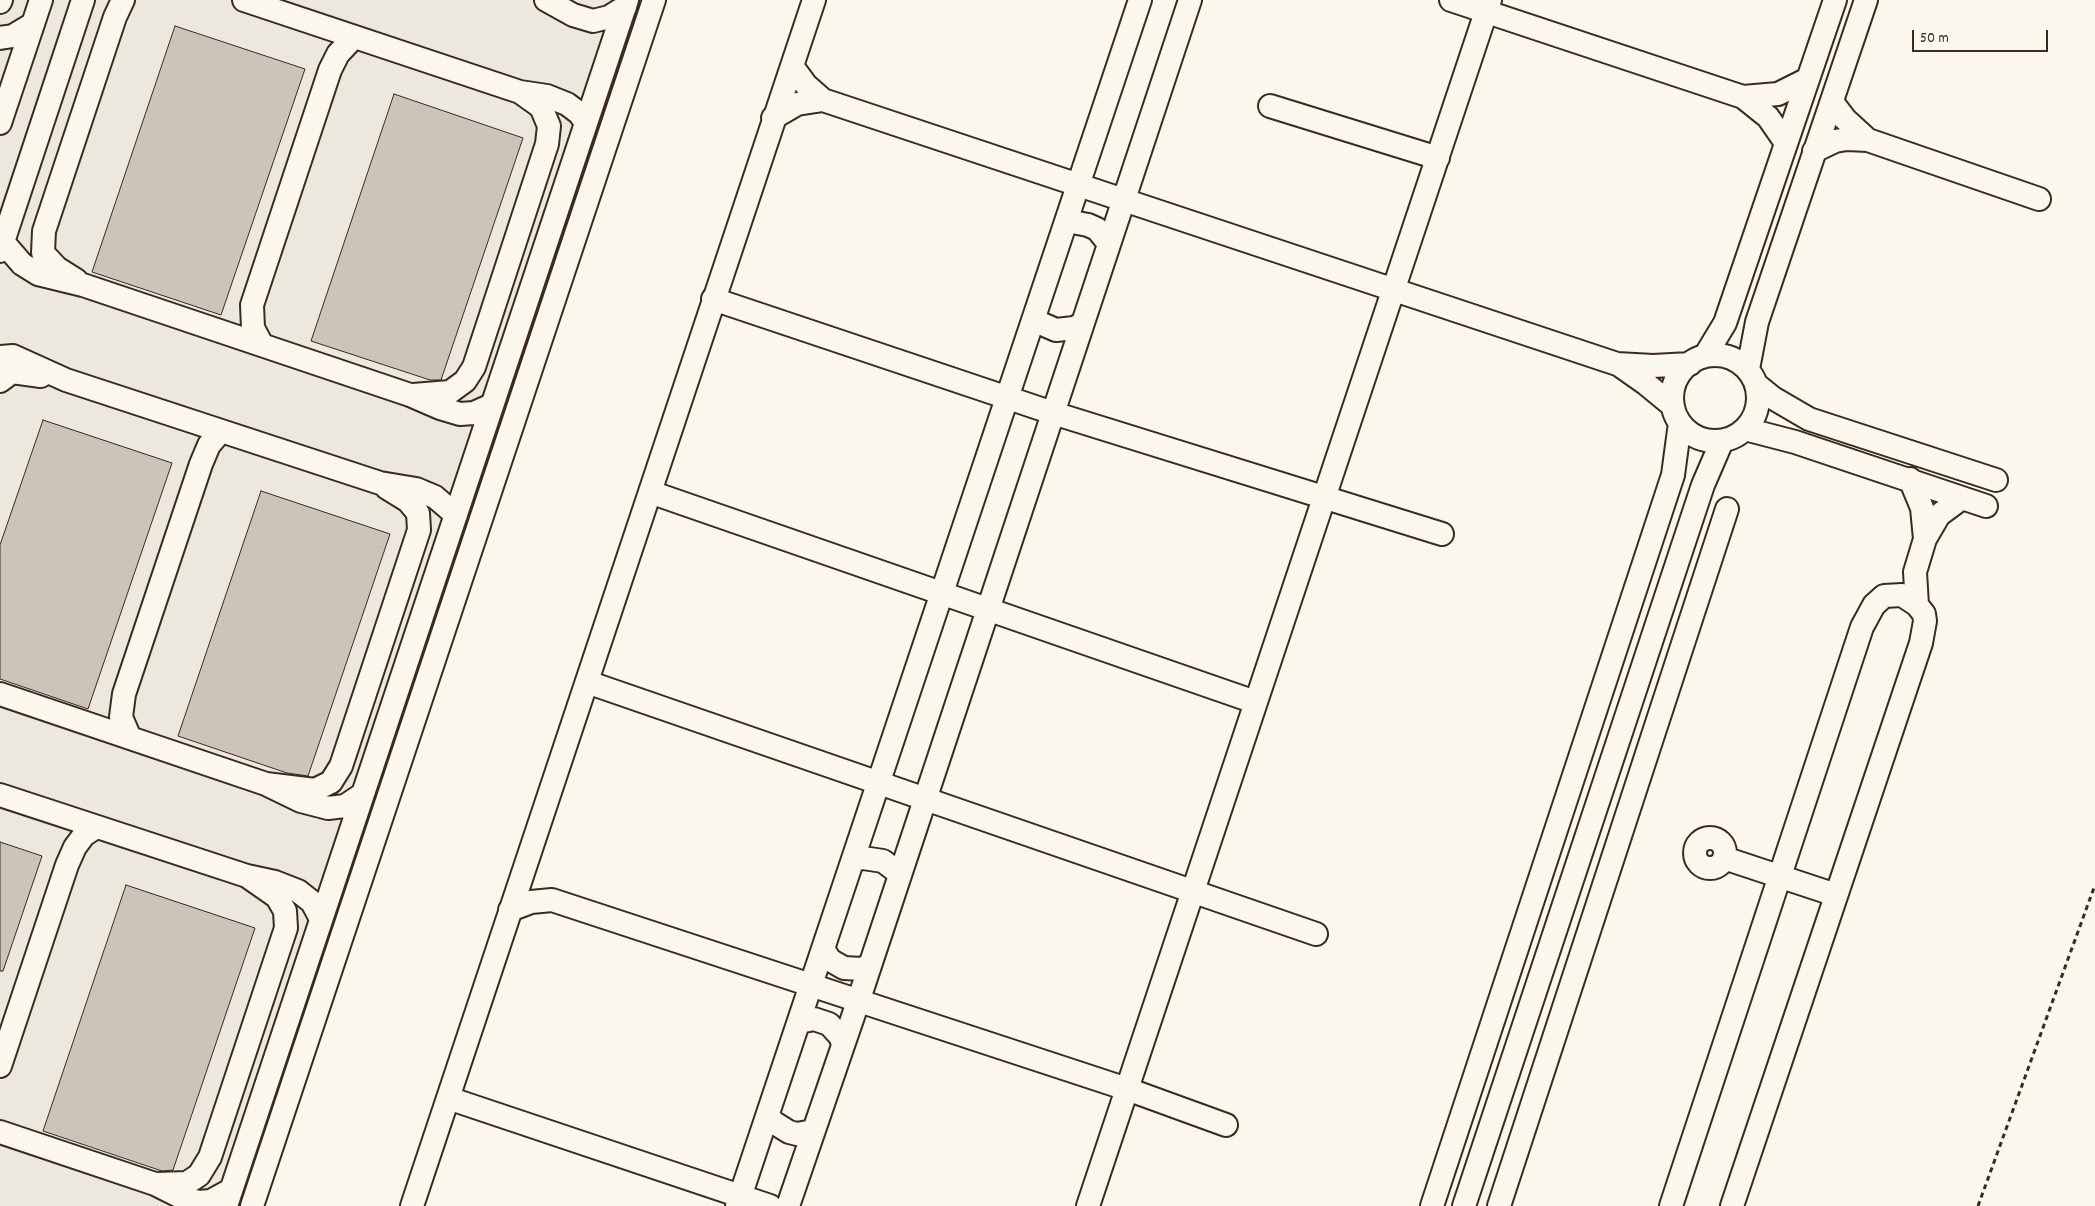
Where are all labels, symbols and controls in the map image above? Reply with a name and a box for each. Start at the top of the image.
scale bar [1915,20,2051,52]
text: 50 m [1920,28,1949,50]

